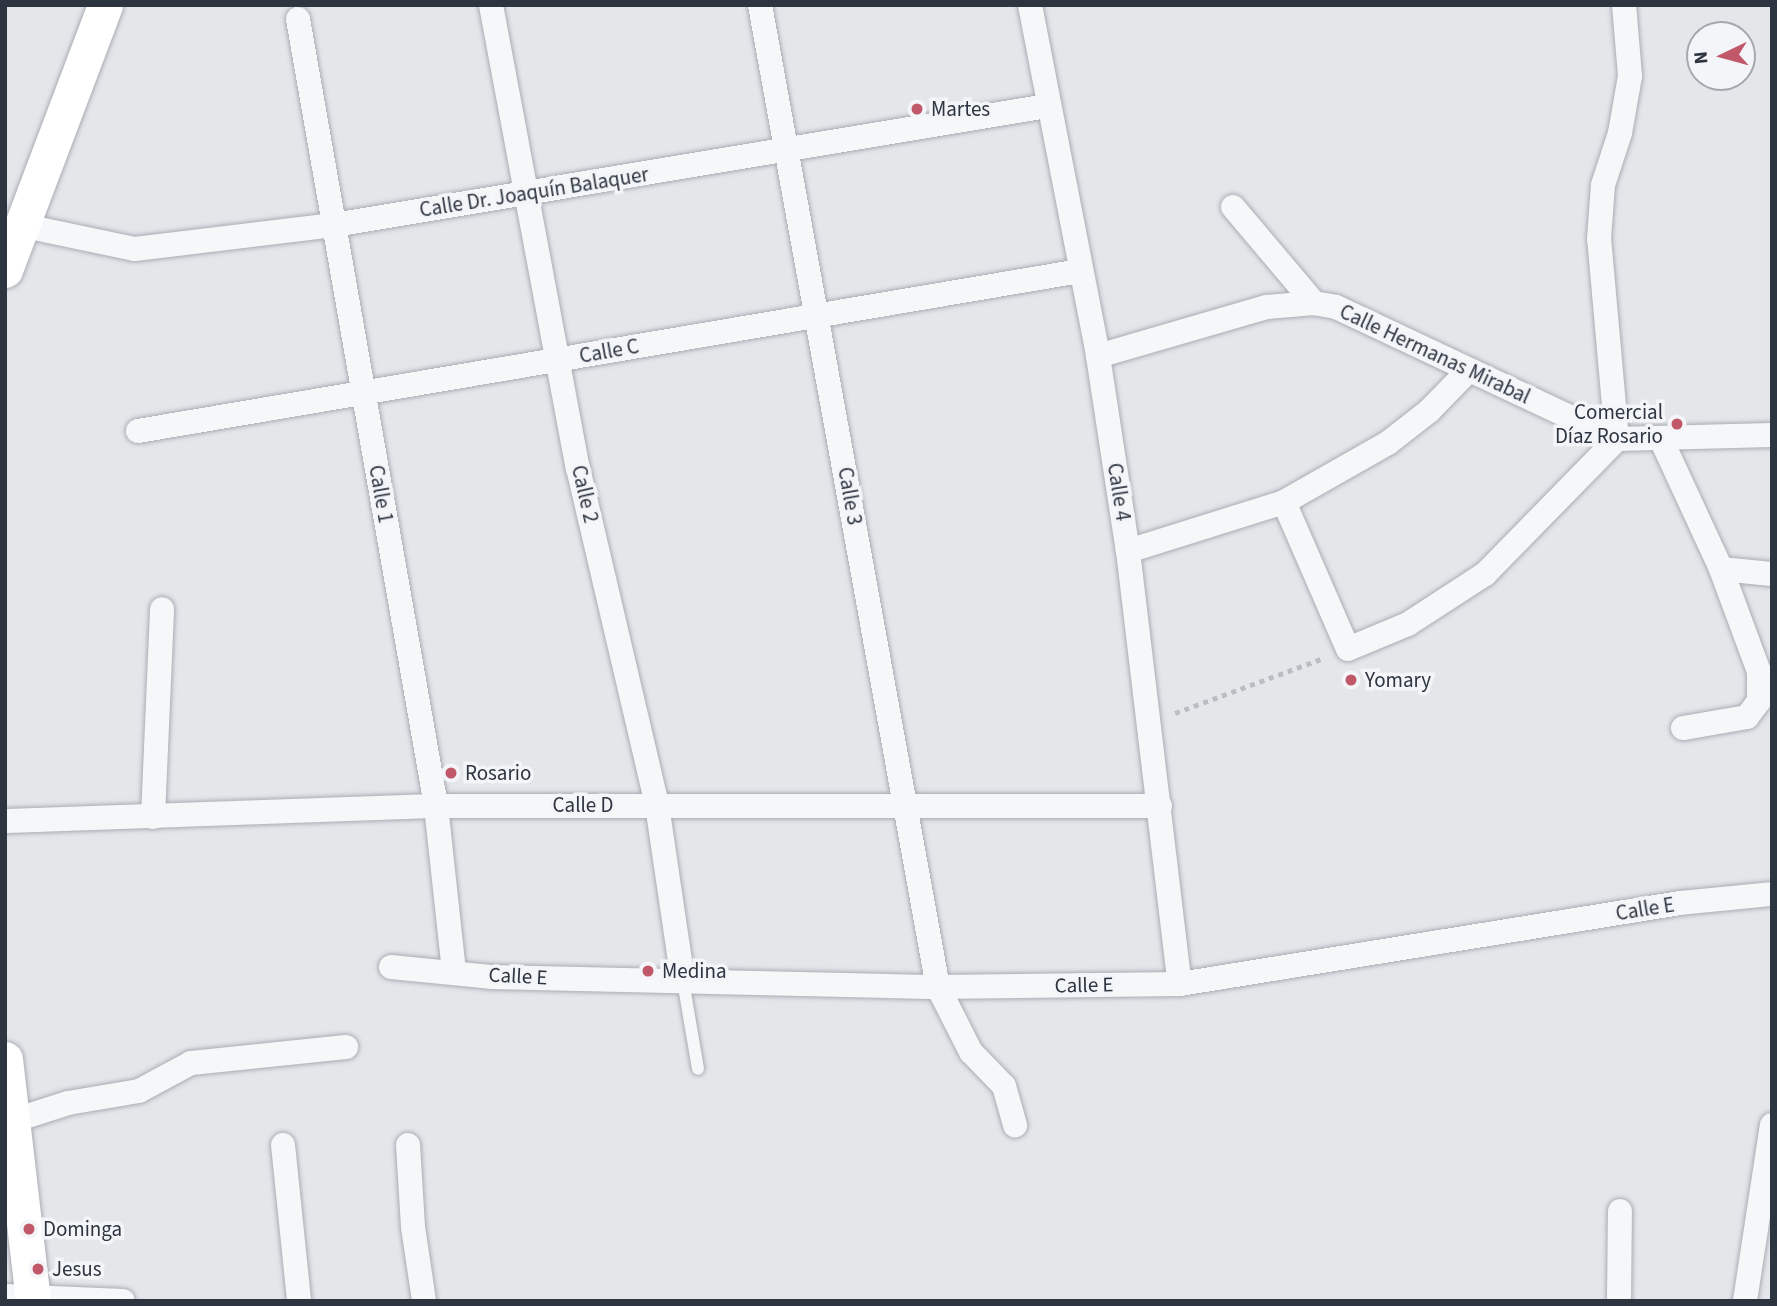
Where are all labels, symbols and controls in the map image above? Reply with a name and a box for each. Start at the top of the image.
north arrow [1686,21,1756,91]
text: N [1688,50,1716,65]
place label: Martes [931,96,990,122]
marker: Martes [909,101,925,117]
street label: Calle Dr. Joaquín Balaquer [418,161,650,223]
street label: Calle Hermanas Mirabal [1336,299,1534,409]
street label: Calle C [577,333,641,369]
place label: Comercial Díaz Rosario [1555,399,1663,449]
marker: Comercial Díaz Rosario [1669,416,1685,432]
street label: Calle 4 [1102,461,1136,523]
street label: Calle 1 [364,463,398,525]
street label: Calle 2 [566,463,604,525]
street label: Calle 3 [833,465,867,527]
place label: Yomary [1365,667,1431,693]
marker: Yomary [1343,672,1359,688]
place label: Rosario [465,760,531,786]
marker: Rosario [443,765,459,781]
street label: Calle D [553,792,613,818]
street label: Calle E [1614,892,1676,926]
place label: Medina [662,958,727,984]
street label: Calle E [488,962,548,990]
marker: Medina [640,963,656,979]
street label: Calle E [1054,972,1114,998]
place label: Dominga [43,1216,122,1242]
marker: Dominga [21,1221,37,1237]
place label: Jesus [52,1256,101,1282]
marker: Jesus [30,1261,46,1277]

